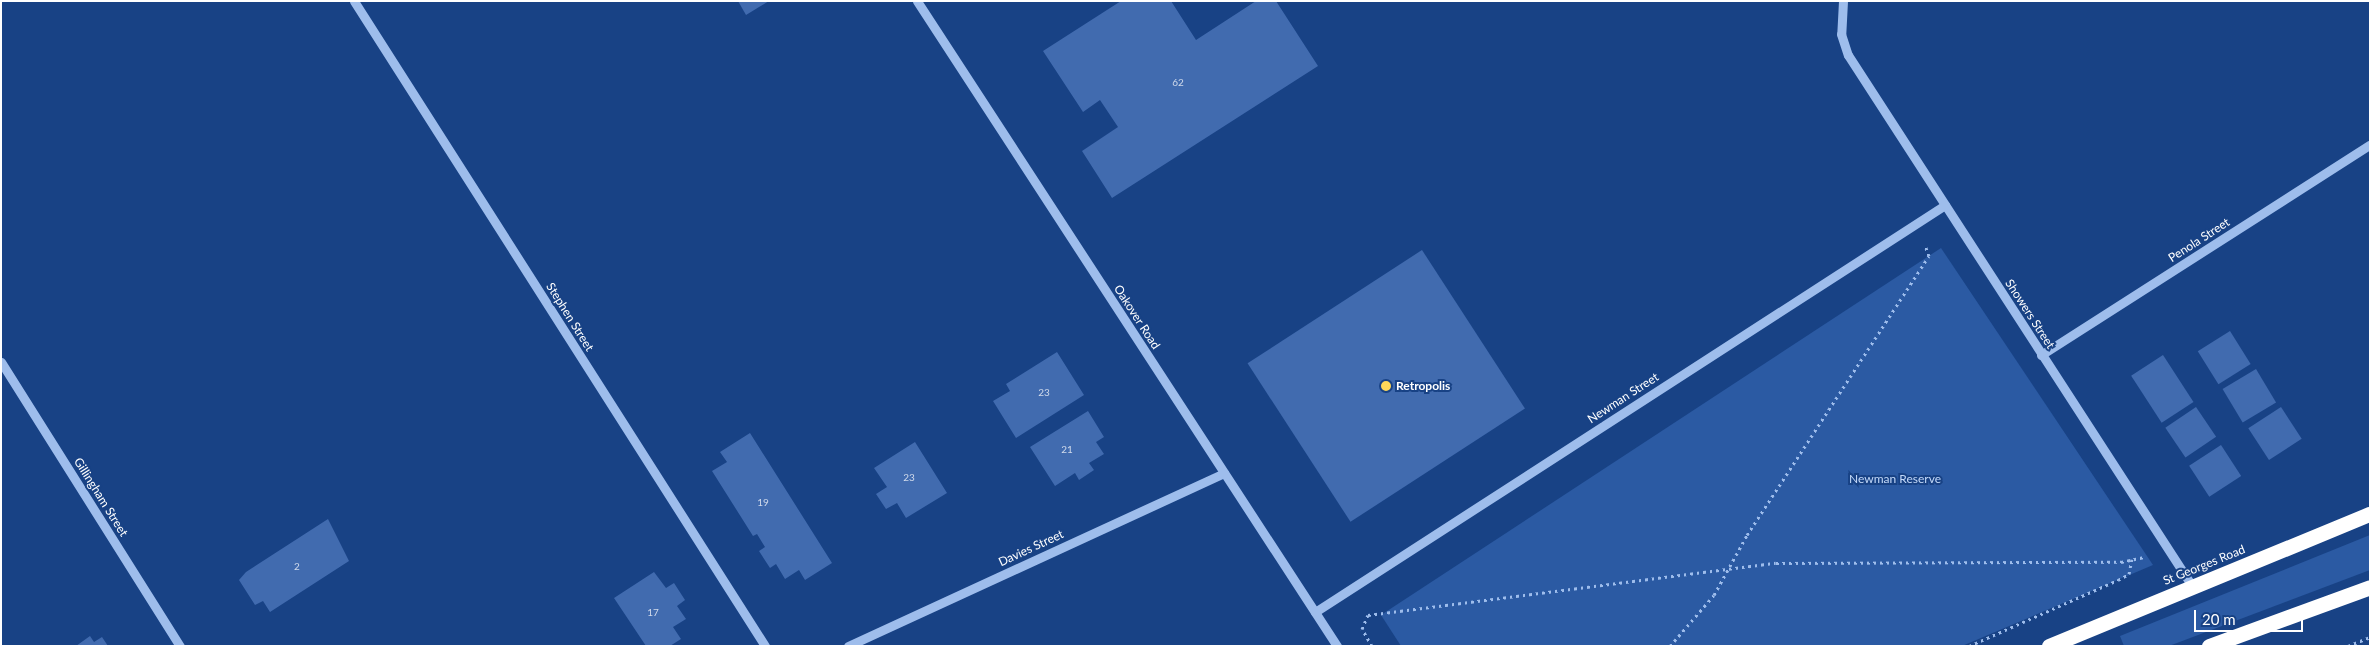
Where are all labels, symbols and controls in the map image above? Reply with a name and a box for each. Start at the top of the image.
house number: 62 [1172,77,1184,89]
street label: Penola Street [2166,215,2232,265]
street label: Showers Street [2002,277,2058,351]
street label: Stephen Street [543,280,597,354]
street label: Oakover Road [1111,282,1163,352]
street label: Newman Street [1585,370,1661,426]
place label: Retropolis [1396,379,1450,393]
marker: Retropolis [1380,380,1392,392]
house number: 23 [1038,387,1050,399]
house number: 21 [1061,444,1073,456]
street label: Gillingham Street [71,455,131,539]
house number: 23 [903,472,915,484]
park label: Newman Reserve [1849,472,1941,486]
house number: 19 [757,497,769,509]
street label: Davies Street [996,527,1066,569]
street label: St Georges Road [2161,542,2247,588]
house number: 2 [294,561,300,573]
scale bar [2196,600,2305,632]
house number: 17 [647,607,659,619]
text: 20 m [2202,610,2236,628]

